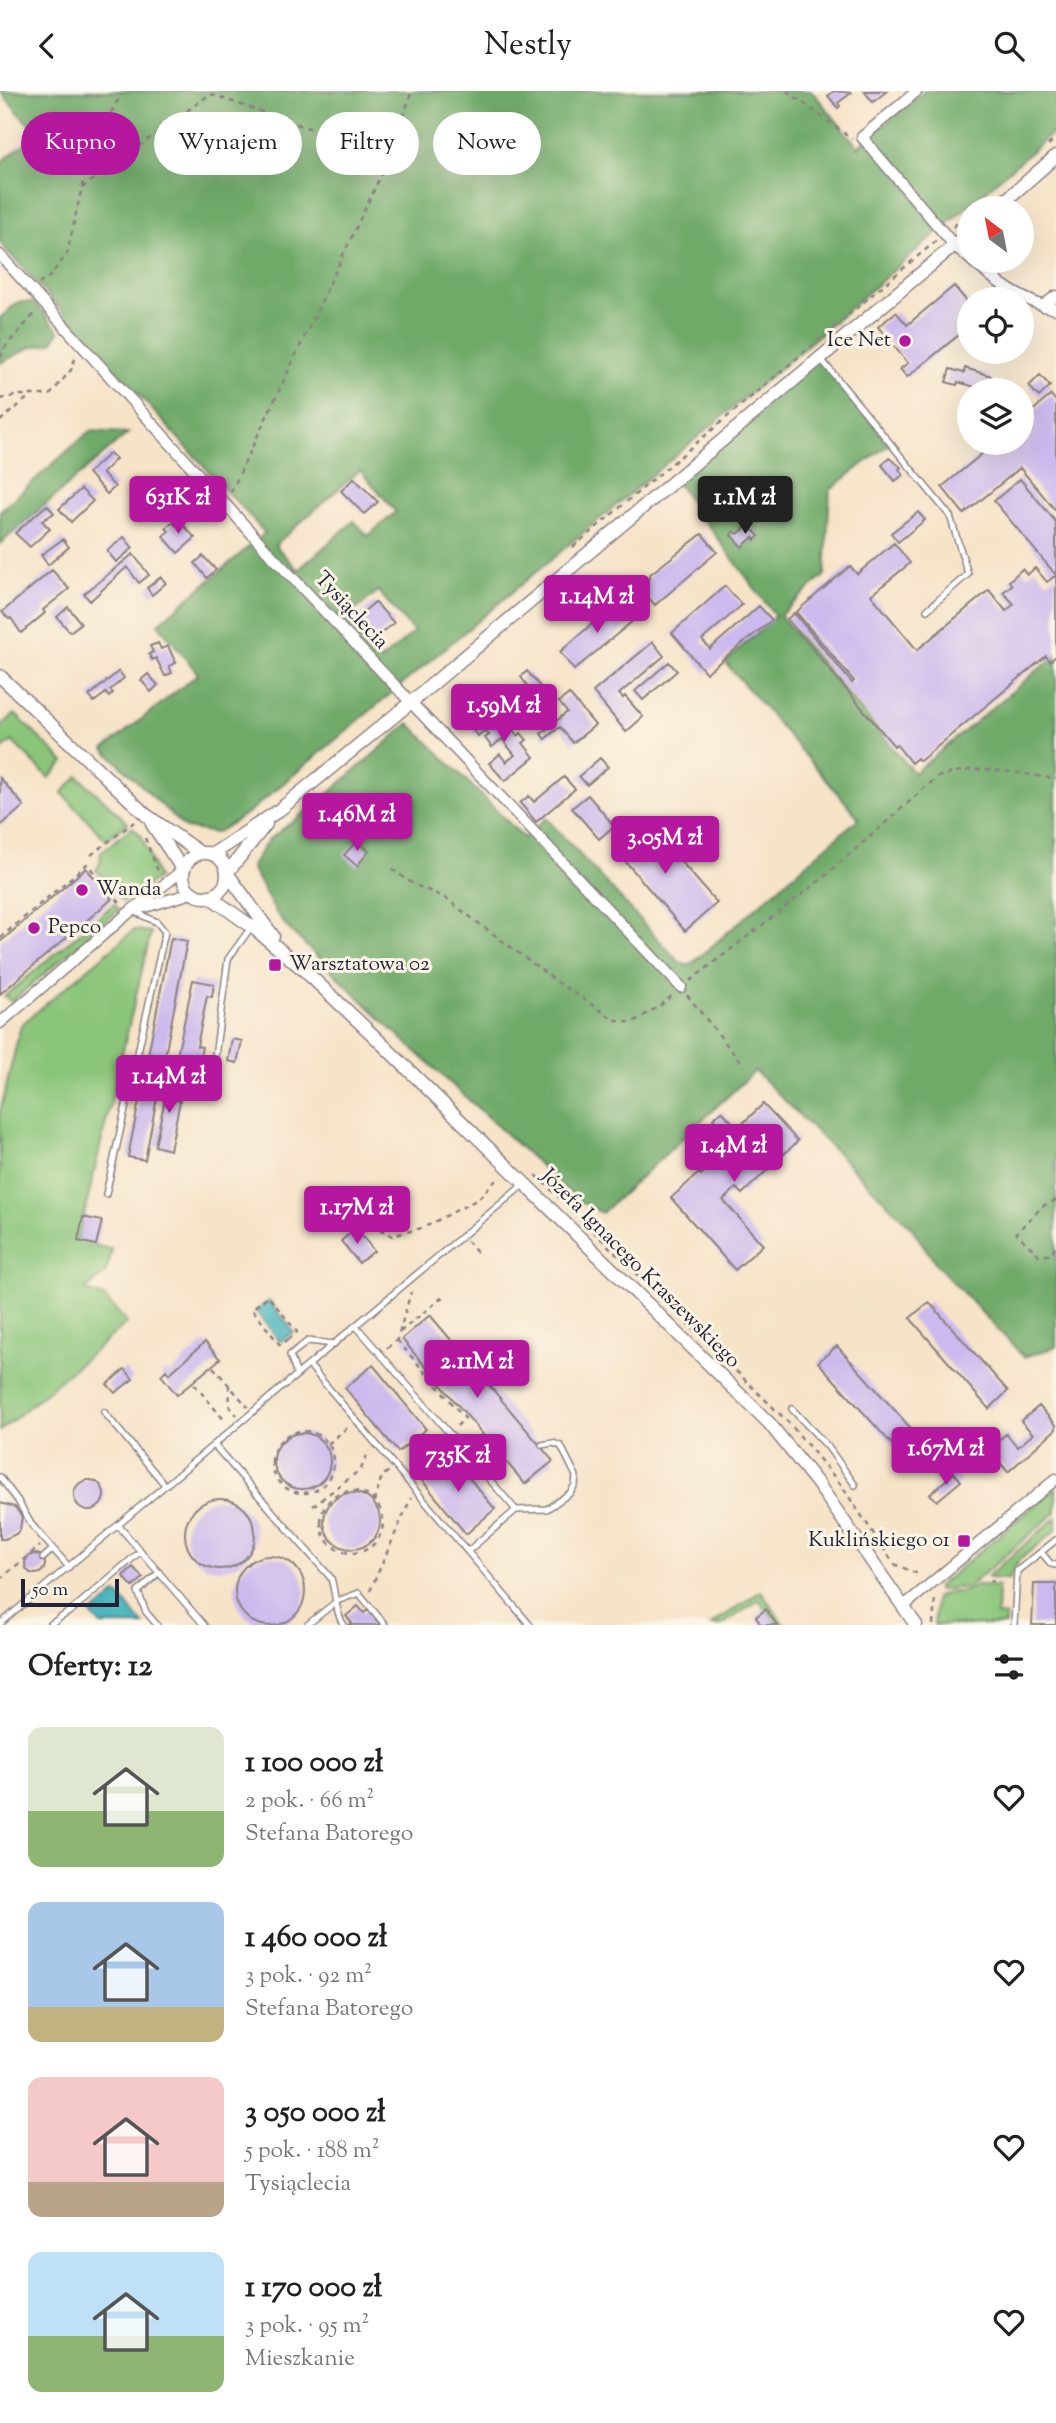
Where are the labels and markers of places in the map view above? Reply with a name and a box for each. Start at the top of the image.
place label: Ice Net [827,326,891,356]
marker: Ice Net [897,333,913,349]
pin: 631K zł [113,477,243,536]
pin: 1.1M zł [680,477,810,536]
pin: 1.14M zł [525,575,669,635]
pin: 1.59M zł [432,685,576,744]
pin: 1.46M zł [285,793,429,853]
pin: 3.05M zł [593,817,737,876]
place label: Wanda [96,875,162,905]
marker: Wanda [74,882,90,898]
place label: Pepco [48,913,101,943]
marker: Pepco [26,920,42,936]
place label: Warsztatowa 02 [289,950,430,980]
marker: Warsztatowa 02 [267,957,283,973]
pin: 1.14M zł [97,1055,241,1115]
pin: 1.4M zł [669,1125,799,1184]
pin: 1.17M zł [285,1187,429,1246]
pin: 2.11M zł [405,1341,549,1400]
pin: 1.67M zł [874,1427,1018,1487]
pin: 735K zł [393,1435,523,1494]
place label: Kuklińskiego 01 [808,1526,950,1556]
marker: Kuklińskiego 01 [956,1533,972,1549]

